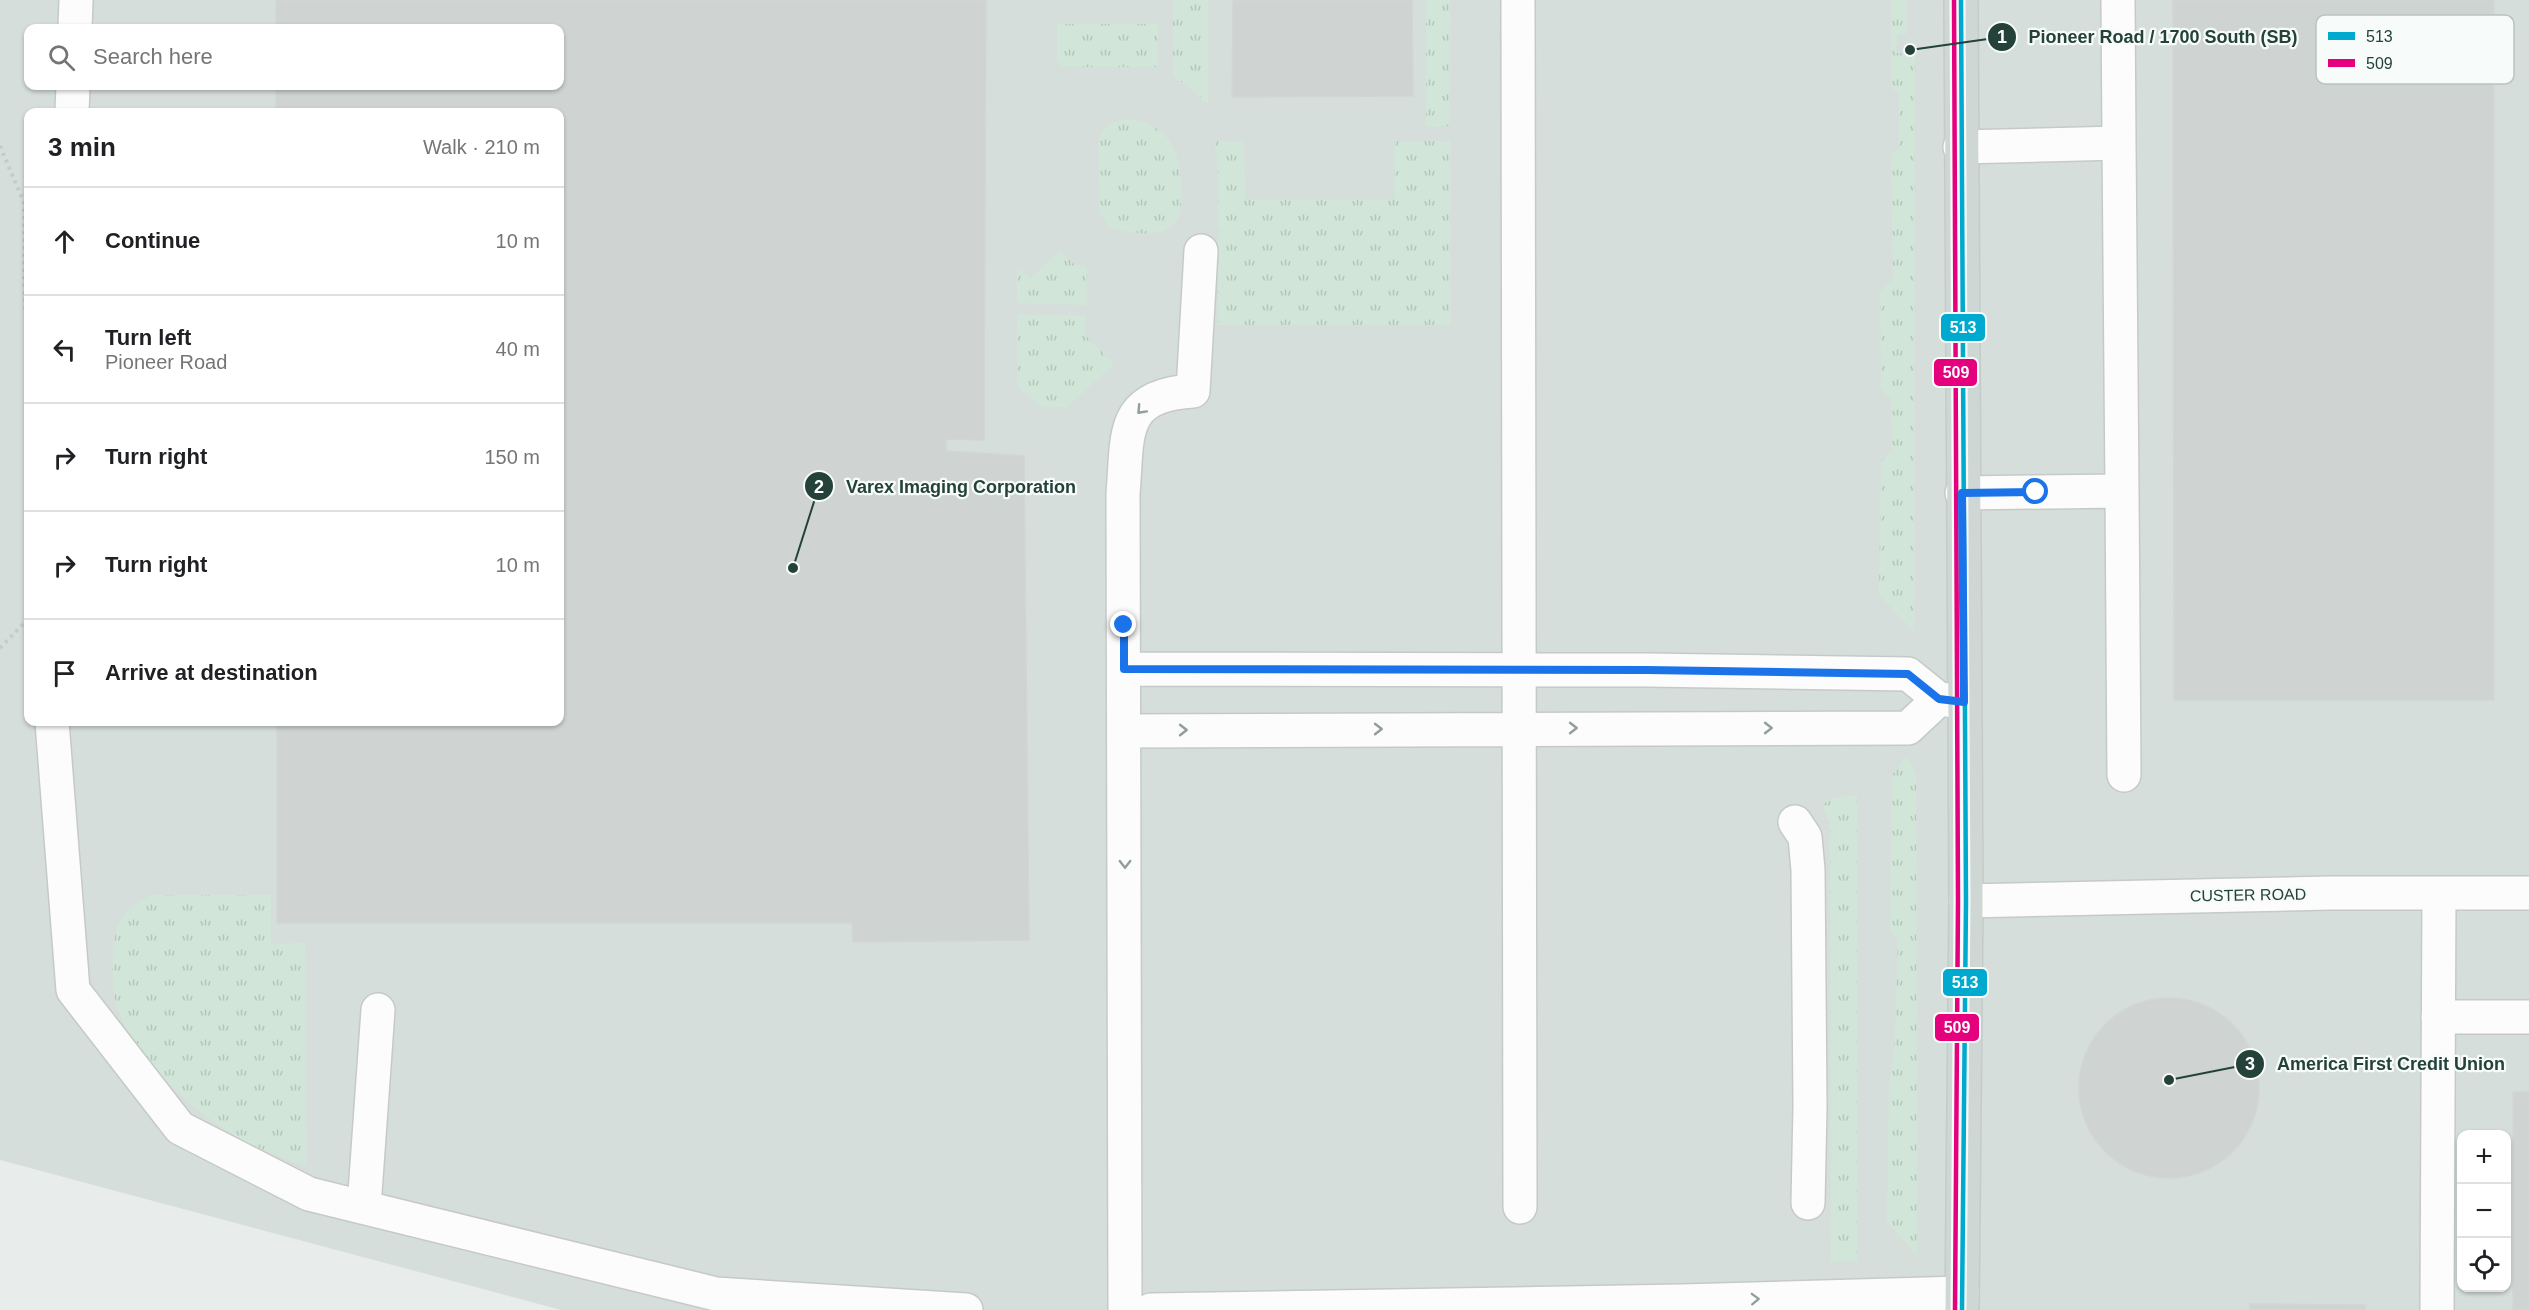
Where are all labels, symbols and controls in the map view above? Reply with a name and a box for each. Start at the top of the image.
legend [2316,15,2514,84]
callout: Pioneer Road / 1700 South (SB) [1987,19,2310,55]
search box [24,24,564,90]
text: 1 [1997,27,2007,47]
text: Pioneer Road / 1700 South (SB) [2028,27,2298,47]
text: 513 [2366,28,2393,45]
icon: search [45,41,78,74]
text: Search here [93,44,213,69]
text: 509 [2366,55,2393,72]
text: 3 min [48,132,116,162]
text: Walk · 210 m [423,136,540,158]
icon: ahead [48,225,81,258]
text: Continue [105,228,200,253]
text: 10 m [496,230,540,252]
line badge: 513 [1940,313,1986,342]
text: 513 [1950,319,1976,336]
text: Turn left [105,325,191,350]
icon: left [48,333,81,366]
text: 40 m [496,338,540,360]
text: Pioneer Road [105,351,227,373]
line badge: 509 [1933,358,1978,387]
text: 509 [1943,364,1969,381]
one-way arrow [1137,403,1148,414]
icon: right [48,441,81,474]
text: Turn right [105,444,207,469]
text: 150 m [484,446,540,468]
callout: Varex Imaging Corporation [804,468,1088,504]
text: 2 [814,477,824,497]
text: Varex Imaging Corporation [846,477,1076,497]
route start [2022,478,2048,504]
icon: right [48,549,81,582]
text: Turn right [105,552,207,577]
text: 10 m [496,554,540,576]
route end [1110,611,1136,637]
icon: arrive [48,657,81,690]
text: Arrive at destination [105,660,318,685]
one-way arrow [1568,722,1577,734]
one-way arrow [1763,722,1772,734]
one-way arrow [1373,723,1382,735]
one-way arrow [1178,724,1187,736]
one-way arrow [1119,860,1131,869]
street label: CUSTER ROAD [2190,885,2306,905]
line badge: 513 [1942,968,1988,997]
text: 513 [1952,974,1978,991]
line badge: 509 [1934,1013,1980,1042]
text: 509 [1944,1019,1970,1036]
callout: America First Credit Union [2235,1046,2517,1082]
text: 3 [2245,1054,2255,1074]
text: America First Credit Union [2277,1054,2505,1074]
map controls [2457,1130,2511,1292]
button: + [2457,1130,2511,1184]
button: − [2457,1184,2511,1238]
button: locate [2457,1238,2511,1292]
one-way arrow [1751,1293,1760,1305]

